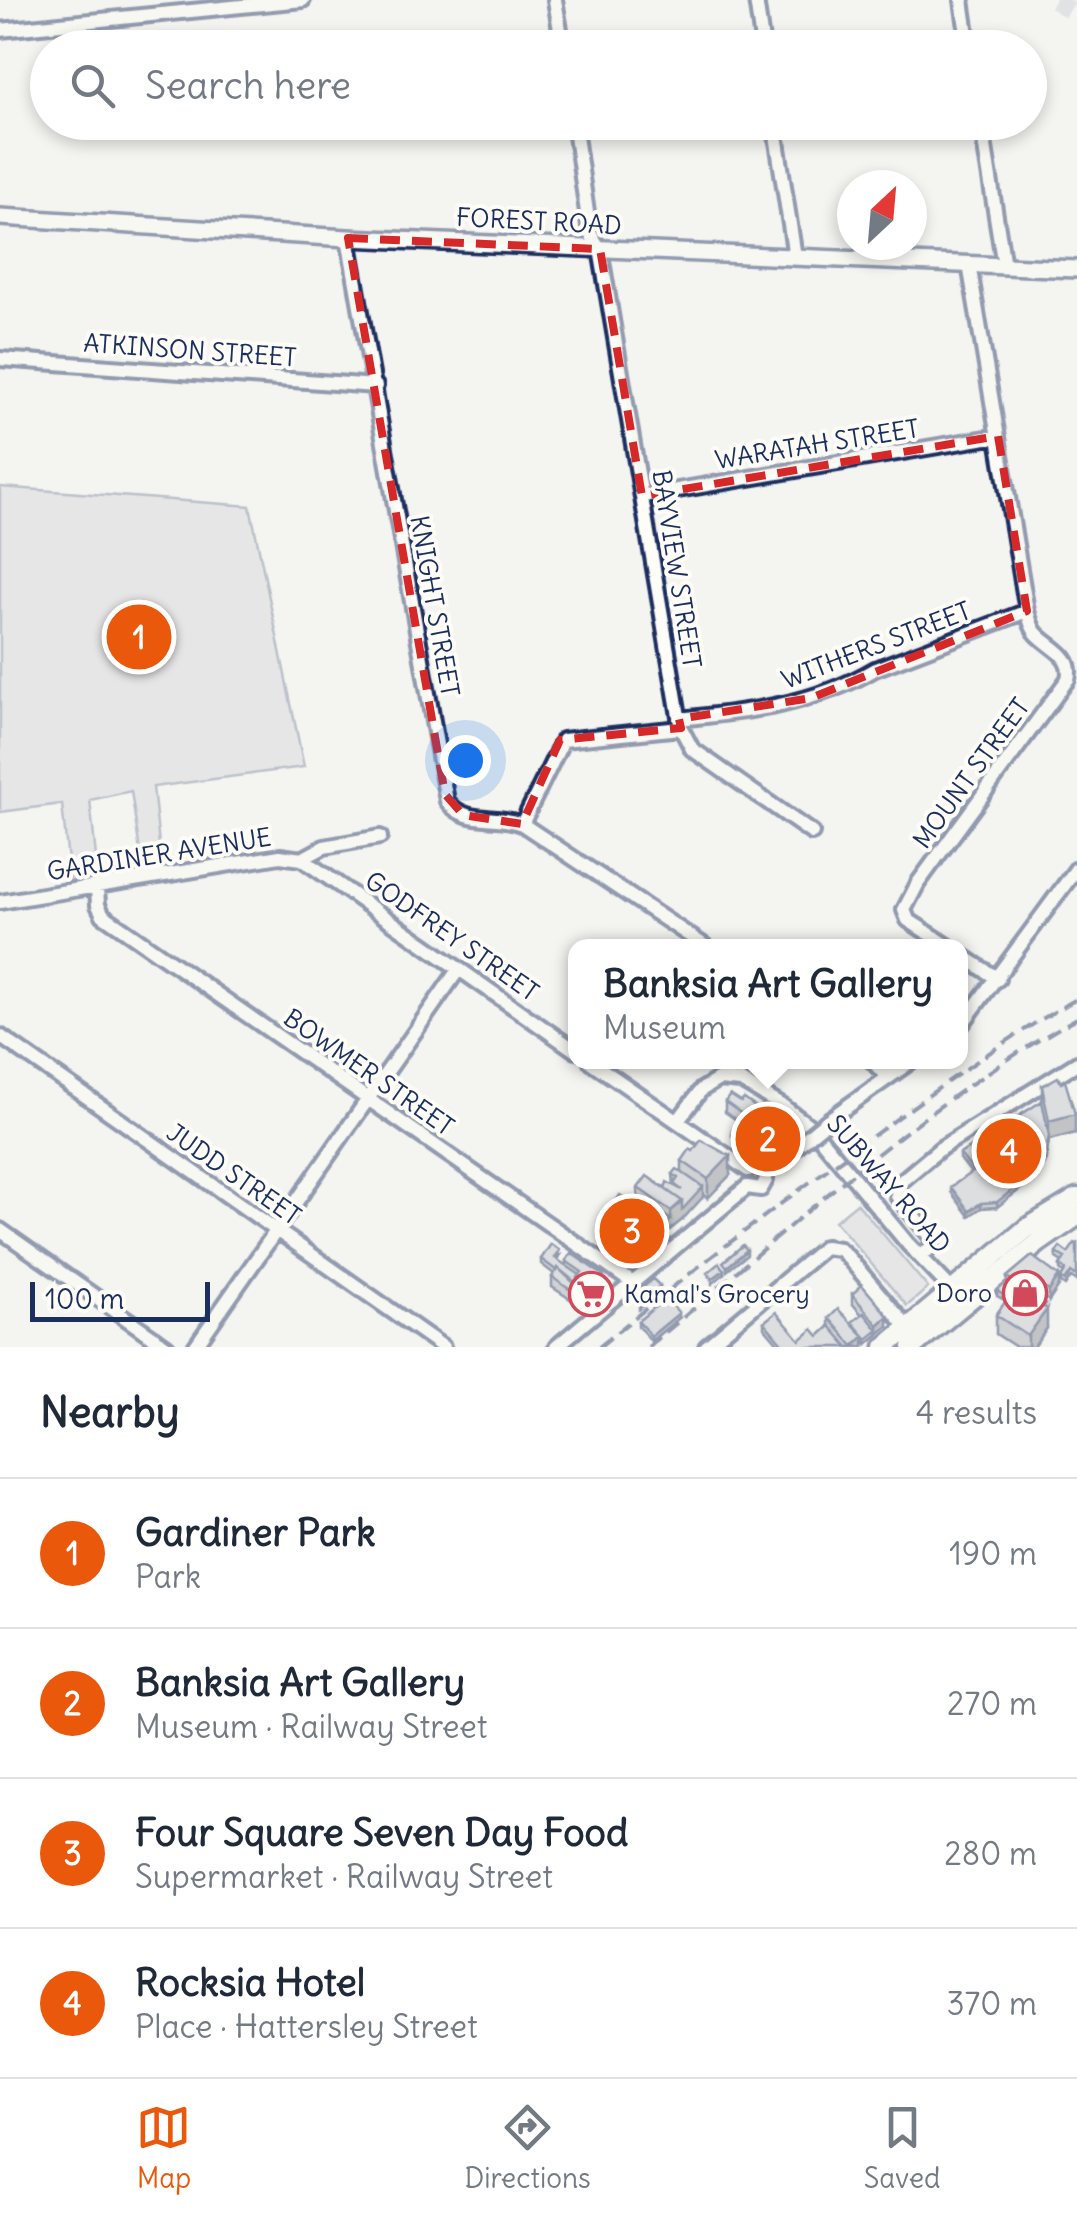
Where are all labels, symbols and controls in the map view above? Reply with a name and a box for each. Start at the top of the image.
search box [30,30,1047,140]
icon: search [65,58,120,113]
text: Search here [145,62,351,109]
north arrow [837,170,927,260]
street label: FOREST ROAD [455,201,623,241]
street label: ATKINSON STREET [83,327,297,373]
street label: WARATAH STREET [713,412,921,476]
street label: BAYVIEW STREET [646,468,708,670]
street label: KNIGHT STREET [403,513,467,699]
street label: WITHERS STREET [777,594,975,696]
pin: 1 [106,600,172,674]
street label: MOUNT STREET [906,691,1036,855]
your location [440,735,491,786]
street label: GARDINER AVENUE [45,820,273,888]
street label: GODFREY STREET [359,864,545,1008]
popup [568,939,968,1069]
text: Banksia Art Gallery [603,960,933,1007]
street label: BOWMER STREET [278,1001,460,1143]
text: Museum [603,1007,726,1048]
pin: 2 [736,1102,800,1176]
street label: SUBWAY ROAD [820,1108,958,1260]
pin: 4 [976,1114,1042,1188]
street label: JUDD STREET [161,1116,307,1232]
pin: 3 [600,1194,664,1268]
shop icon: Doro [1002,1270,1048,1316]
supermarket icon: Kamal's Grocery [568,1271,614,1317]
scale bar [30,1277,210,1322]
place label: Doro [936,1277,992,1309]
place label: Kamal's Grocery [624,1278,810,1310]
text: 100 m [45,1281,124,1317]
text: Nearby [40,1386,179,1438]
text: 4 results [916,1392,1037,1433]
text: Gardiner Park [135,1509,376,1556]
text: 1 [66,1533,79,1574]
text: 190 m [949,1533,1037,1574]
text: Park [135,1556,201,1597]
text: Banksia Art Gallery [135,1659,465,1706]
text: 2 [64,1683,81,1724]
text: 270 m [947,1683,1037,1724]
text: Museum · Railway Street [135,1706,488,1747]
text: Four Square Seven Day Food [135,1809,628,1856]
text: 3 [63,1833,82,1874]
text: 280 m [944,1833,1037,1874]
text: Supermarket · Railway Street [135,1856,553,1897]
text: Rocksia Hotel [135,1959,365,2006]
text: 4 [63,1983,82,2024]
text: 370 m [946,1983,1037,2024]
text: Place · Hattersley Street [135,2006,478,2047]
tab: Map [136,2100,191,2196]
tab: Directions [464,2100,591,2196]
tab: Saved [864,2100,941,2196]

